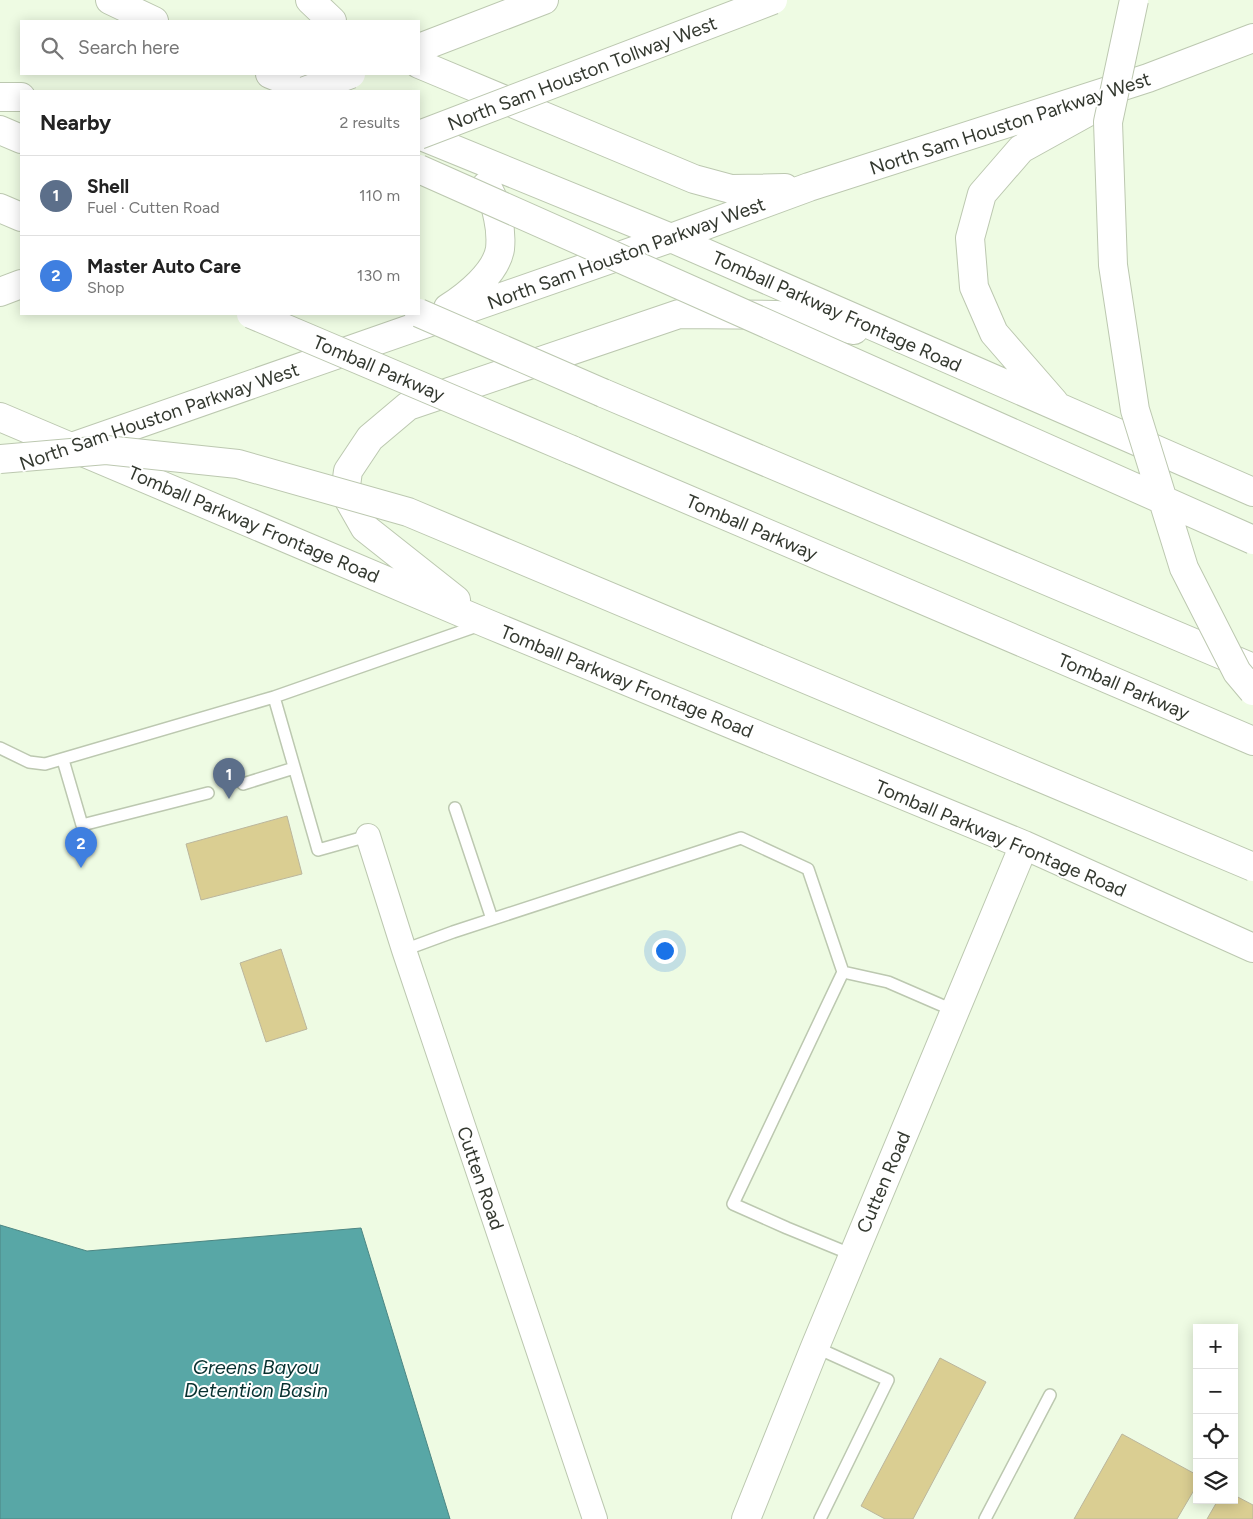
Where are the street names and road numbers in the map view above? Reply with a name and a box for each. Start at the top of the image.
street label: North Sam Houston Tollway West [444,11,720,136]
street label: North Sam Houston Parkway West [867,67,1153,180]
street label: North Sam Houston Parkway West [484,192,768,315]
street label: Tomball Parkway Frontage Road [709,246,965,377]
street label: Tomball Parkway [310,330,448,407]
street label: North Sam Houston Parkway West [16,358,302,475]
street label: Tomball Parkway Frontage Road [125,461,383,588]
street label: Tomball Parkway [683,489,821,566]
street label: Tomball Parkway Frontage Road [497,620,756,743]
street label: Tomball Parkway [1055,648,1193,725]
street label: Tomball Parkway Frontage Road [872,775,1130,902]
street label: Cutten Road [452,1123,509,1233]
street label: Cutten Road [852,1128,915,1236]

